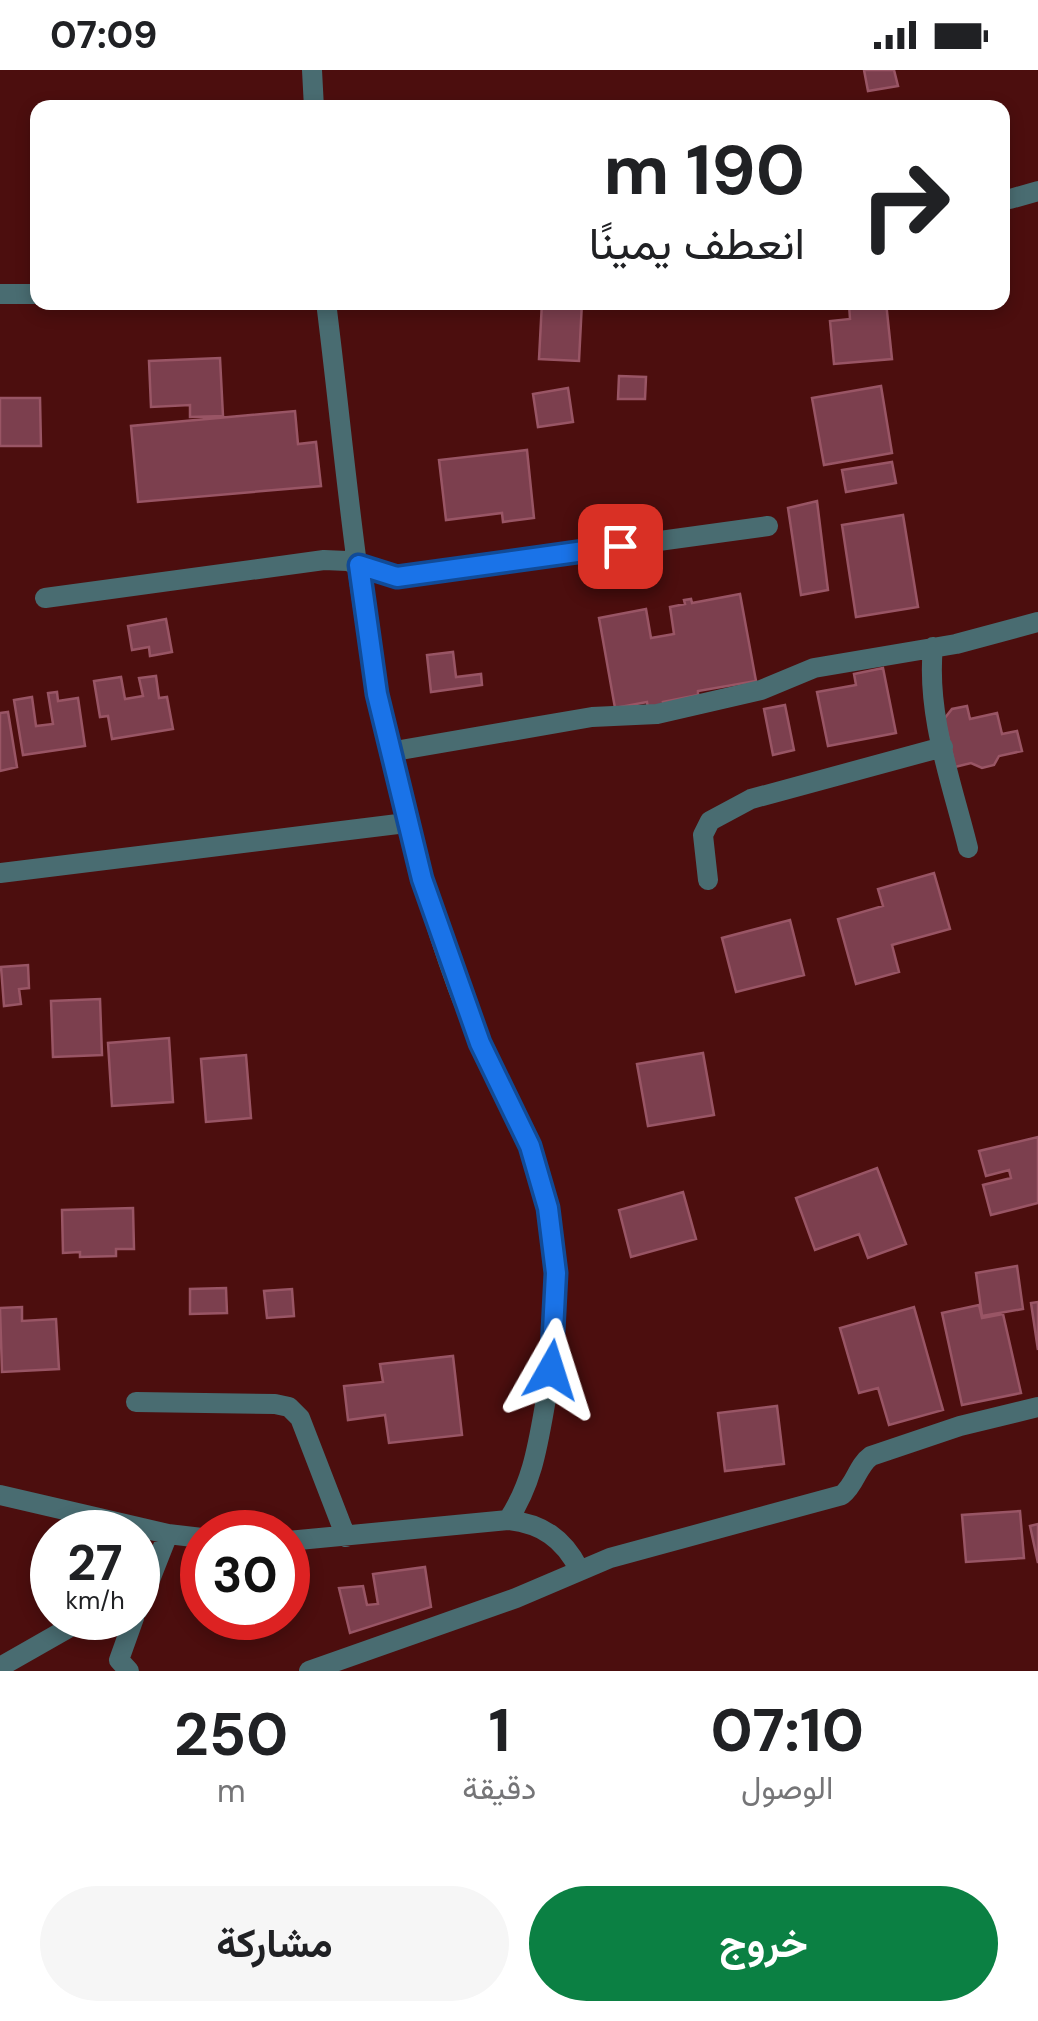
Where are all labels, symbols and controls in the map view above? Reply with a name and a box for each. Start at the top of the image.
text: 07:09 [50,10,157,60]
text: 190 m [603,125,805,216]
icon: right [840,140,970,270]
text: انعطف يمينًا [589,214,805,273]
pin [578,504,663,589]
icon: arrive [593,519,648,574]
position arrow [499,1318,603,1422]
speed limit sign: 30 [180,1510,310,1640]
text: 27 [67,1530,123,1596]
text: km/h [65,1584,125,1617]
text: 1 [488,1691,510,1770]
text: 07:10 [710,1691,864,1770]
text: 250 [174,1695,288,1774]
text: دقيقة [462,1767,536,1809]
text: الوصول [741,1767,833,1809]
text: m [217,1770,245,1812]
button: مشاركة [40,1886,509,2001]
button: خروج [529,1886,998,2001]

